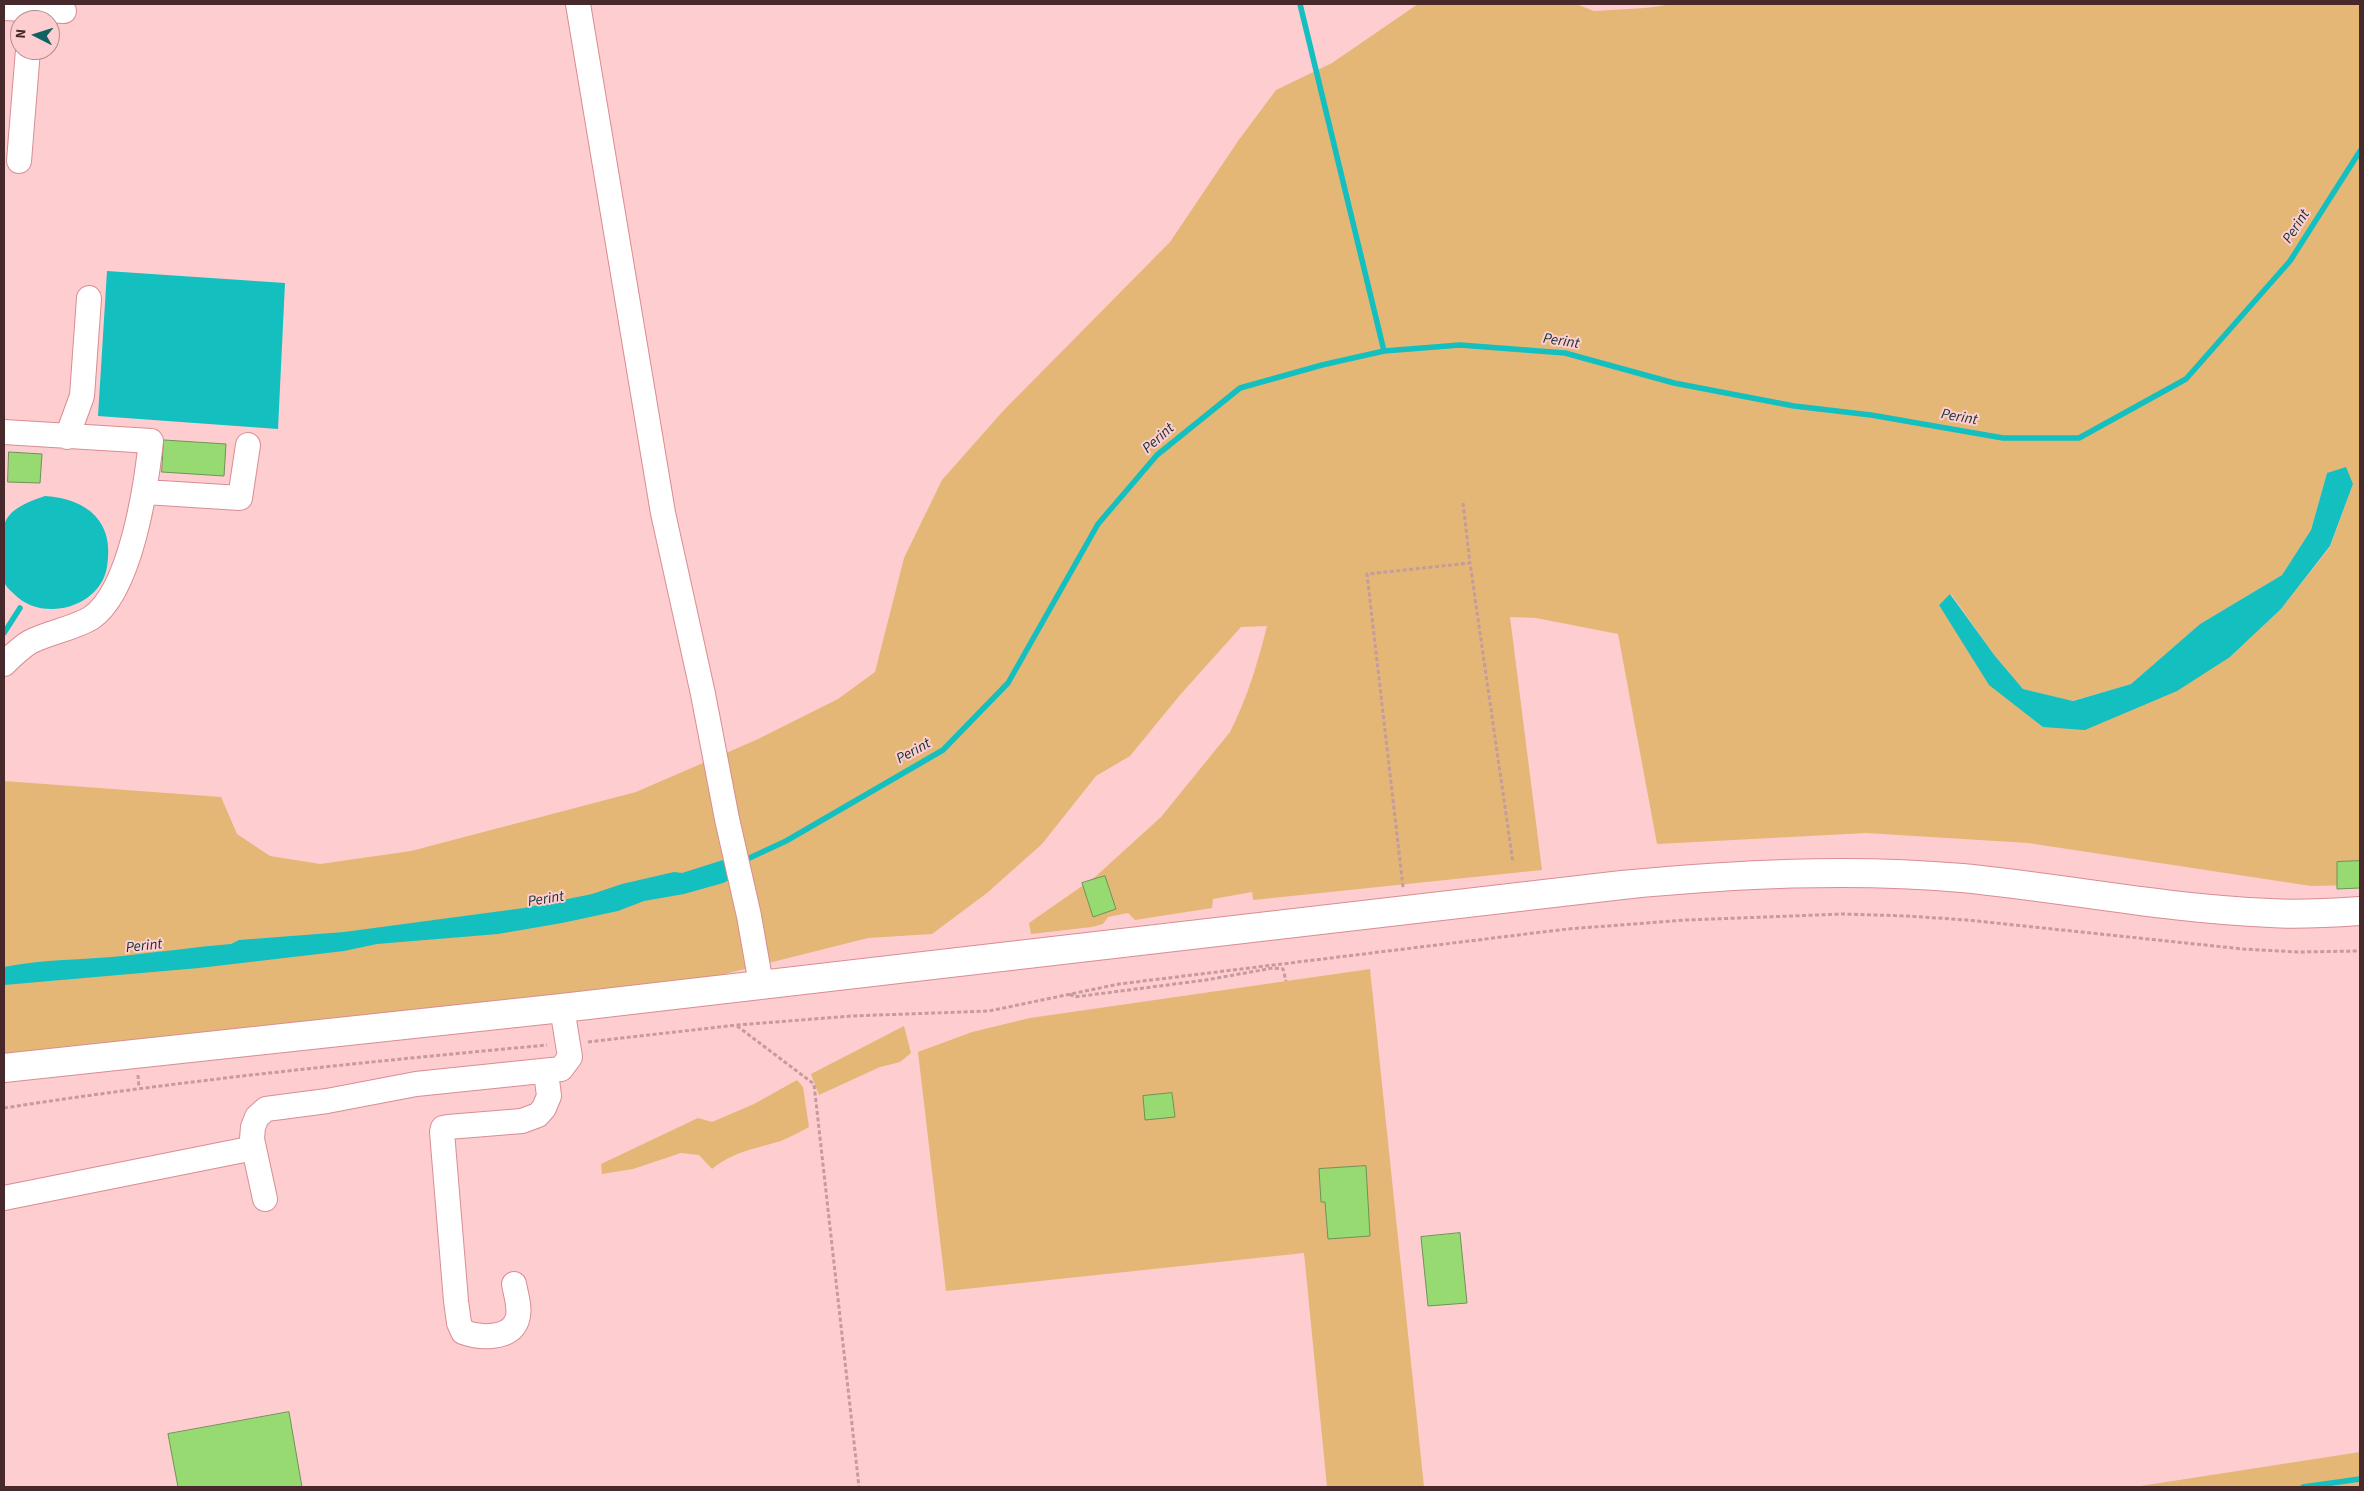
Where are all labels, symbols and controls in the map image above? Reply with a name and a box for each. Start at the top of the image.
north arrow [10,10,60,60]
text: N [11,28,31,39]
water label: Perint [2279,207,2315,247]
water label: Perint [1542,330,1580,354]
water label: Perint [1939,406,1979,430]
water label: Perint [1139,420,1179,458]
water label: Perint [894,735,934,769]
water label: Perint [527,888,565,912]
water label: Perint [125,936,163,958]

